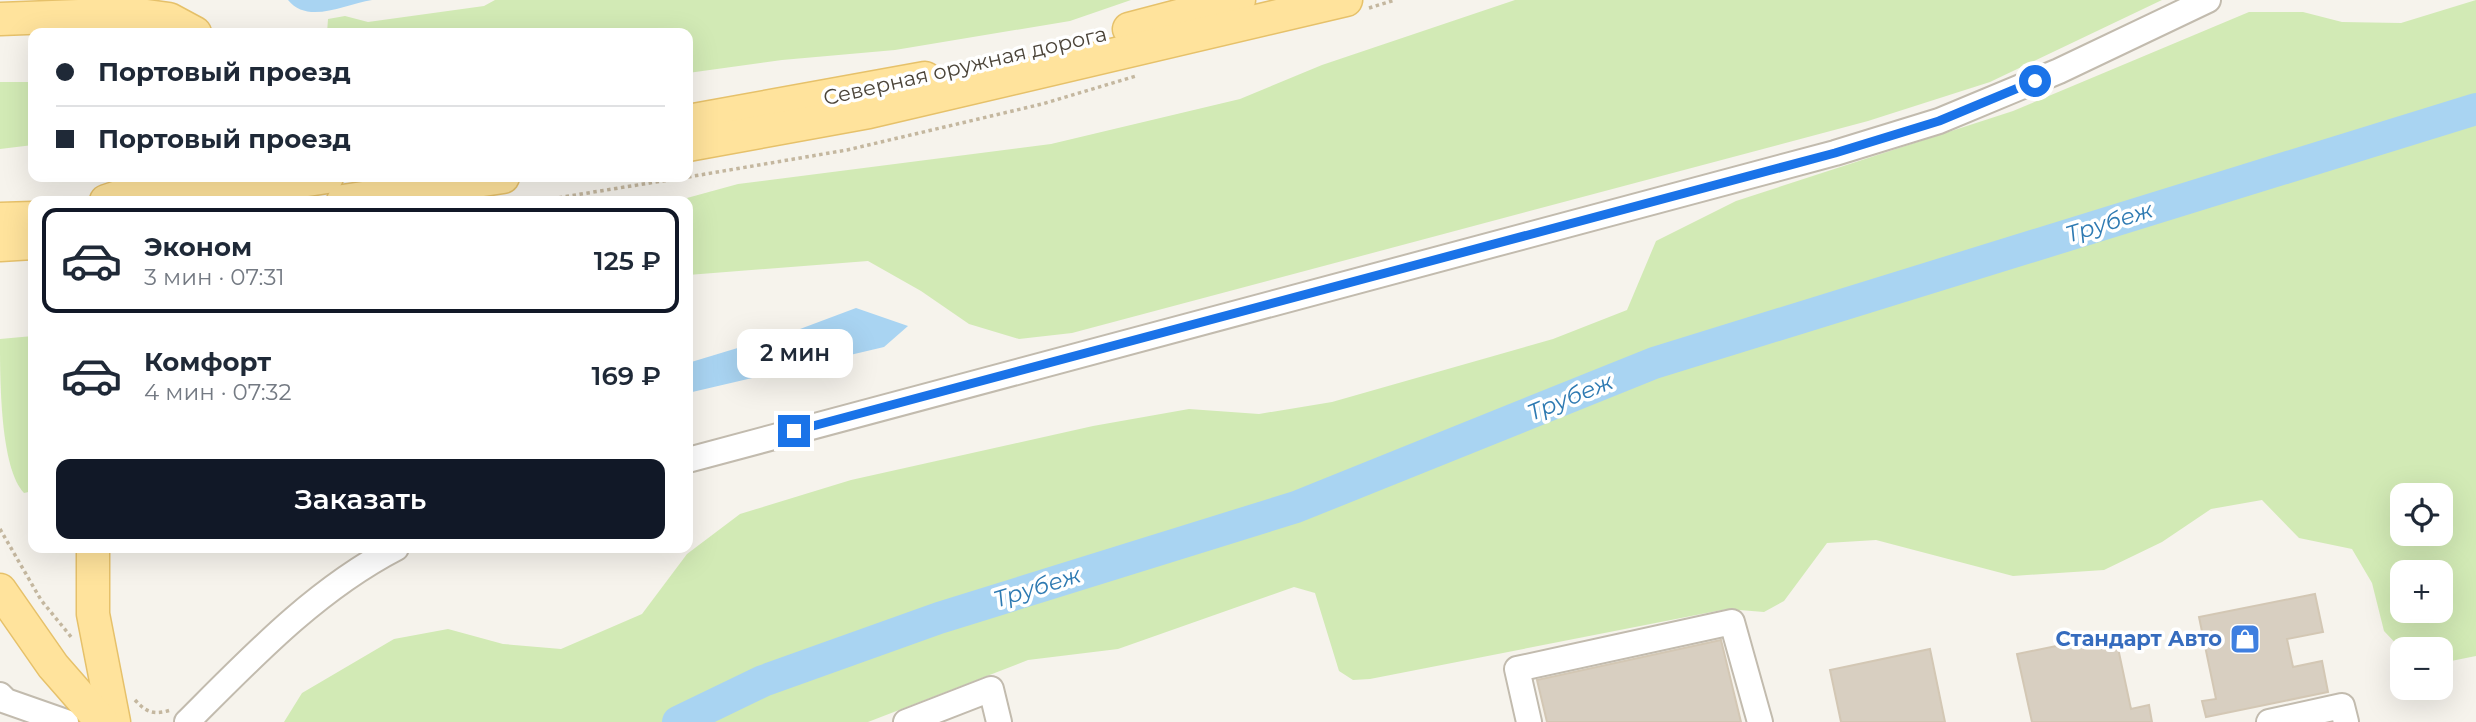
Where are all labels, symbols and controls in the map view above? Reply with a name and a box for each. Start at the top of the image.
street label: Северная оружная дорога [821,21,1109,110]
text: Портовый проезд [98,56,351,88]
route start [2019,65,2051,97]
text: Портовый проезд [98,123,351,155]
water label: Трубеж [2062,195,2157,248]
icon: car [60,229,123,292]
text: Эконом [144,231,252,263]
text: 125 ₽ [594,245,661,277]
text: 3 мин · 07:31 [144,263,285,291]
callout: 2 мин [736,330,852,378]
text: 2 мин [760,339,830,367]
icon: car [60,344,123,407]
text: Комфорт [144,346,271,378]
text: 169 ₽ [592,360,661,392]
water label: Трубеж [1523,367,1618,427]
text: 4 мин · 07:32 [144,378,292,406]
route end [778,415,810,447]
button: Заказать [56,459,665,539]
map controls [2390,483,2453,700]
button: locate [2390,483,2453,546]
water label: Трубеж [990,560,1085,613]
button: + [2390,560,2453,623]
shop icon: Стандарт Авто [2228,622,2262,656]
place label: Стандарт Авто [2055,626,2222,651]
button: − [2390,637,2453,700]

